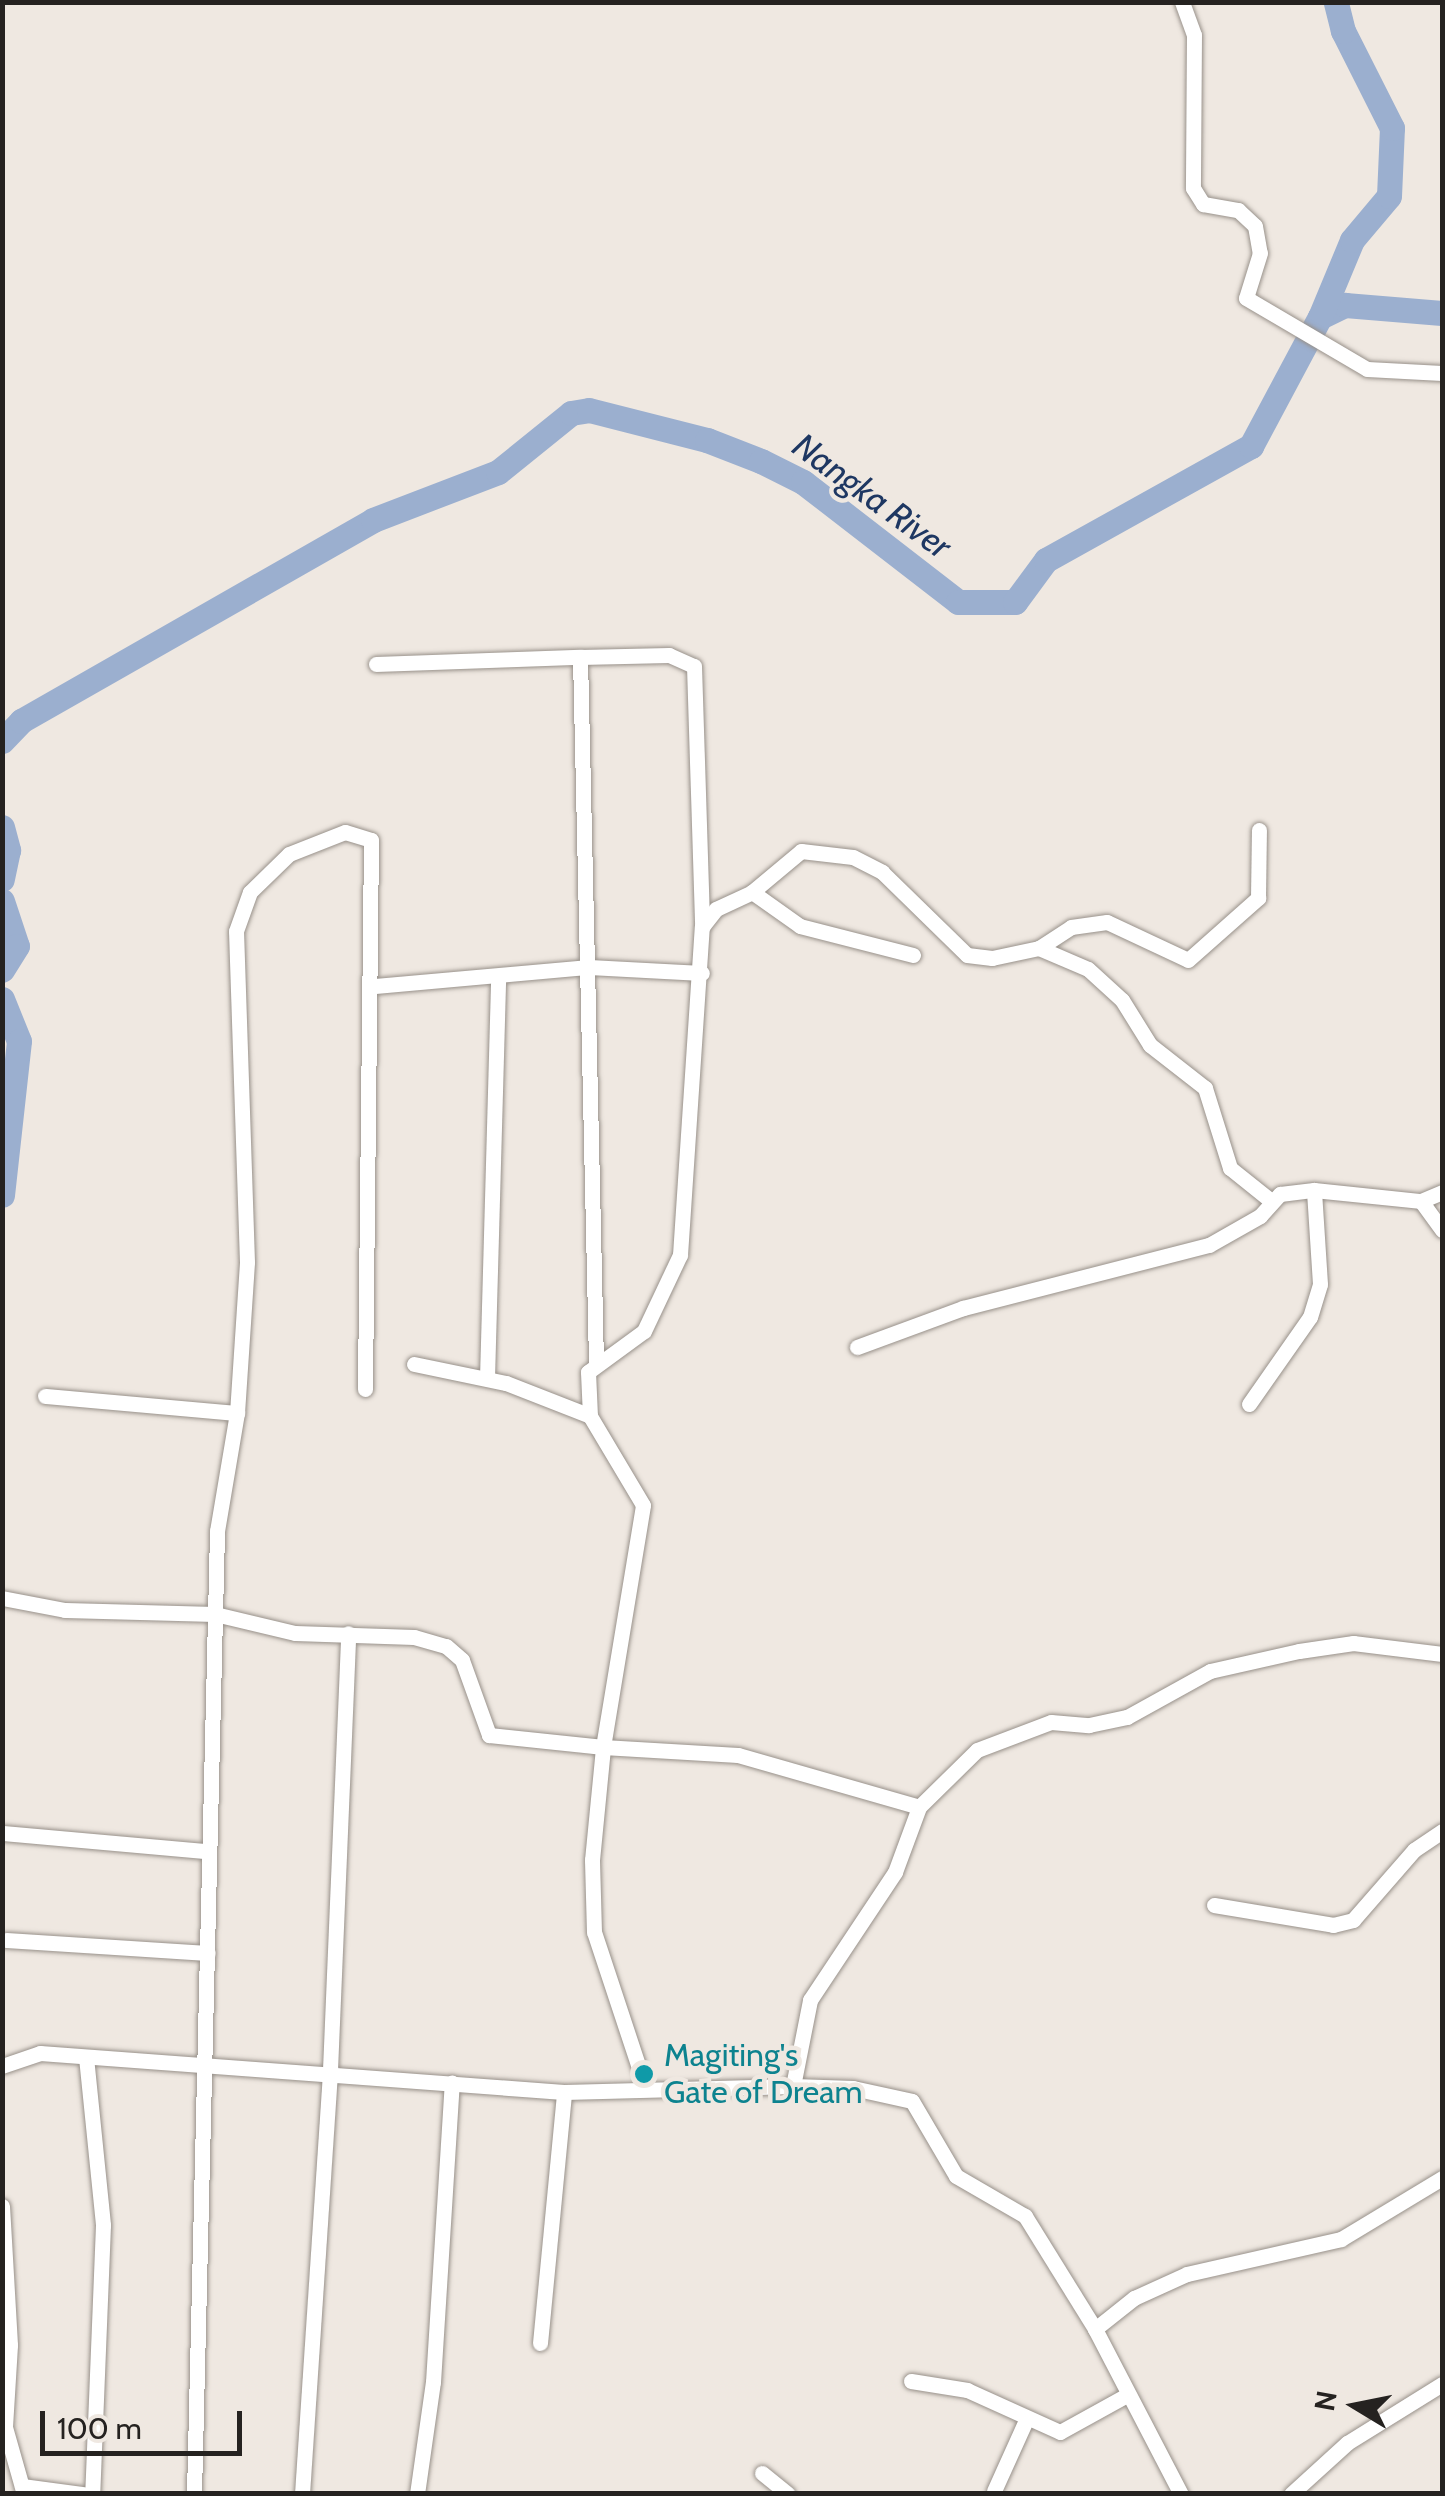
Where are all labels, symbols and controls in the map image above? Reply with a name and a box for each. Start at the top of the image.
water label: Nangka River [785,424,959,568]
place label: Magiting's Gate of Dream [664,2037,863,2112]
marker: Magiting's Gate of Dream [633,2063,655,2085]
north arrow [1305,2356,1405,2456]
text: N [1307,2388,1344,2413]
scale bar [45,2391,248,2453]
text: 100 m [57,2410,142,2447]

